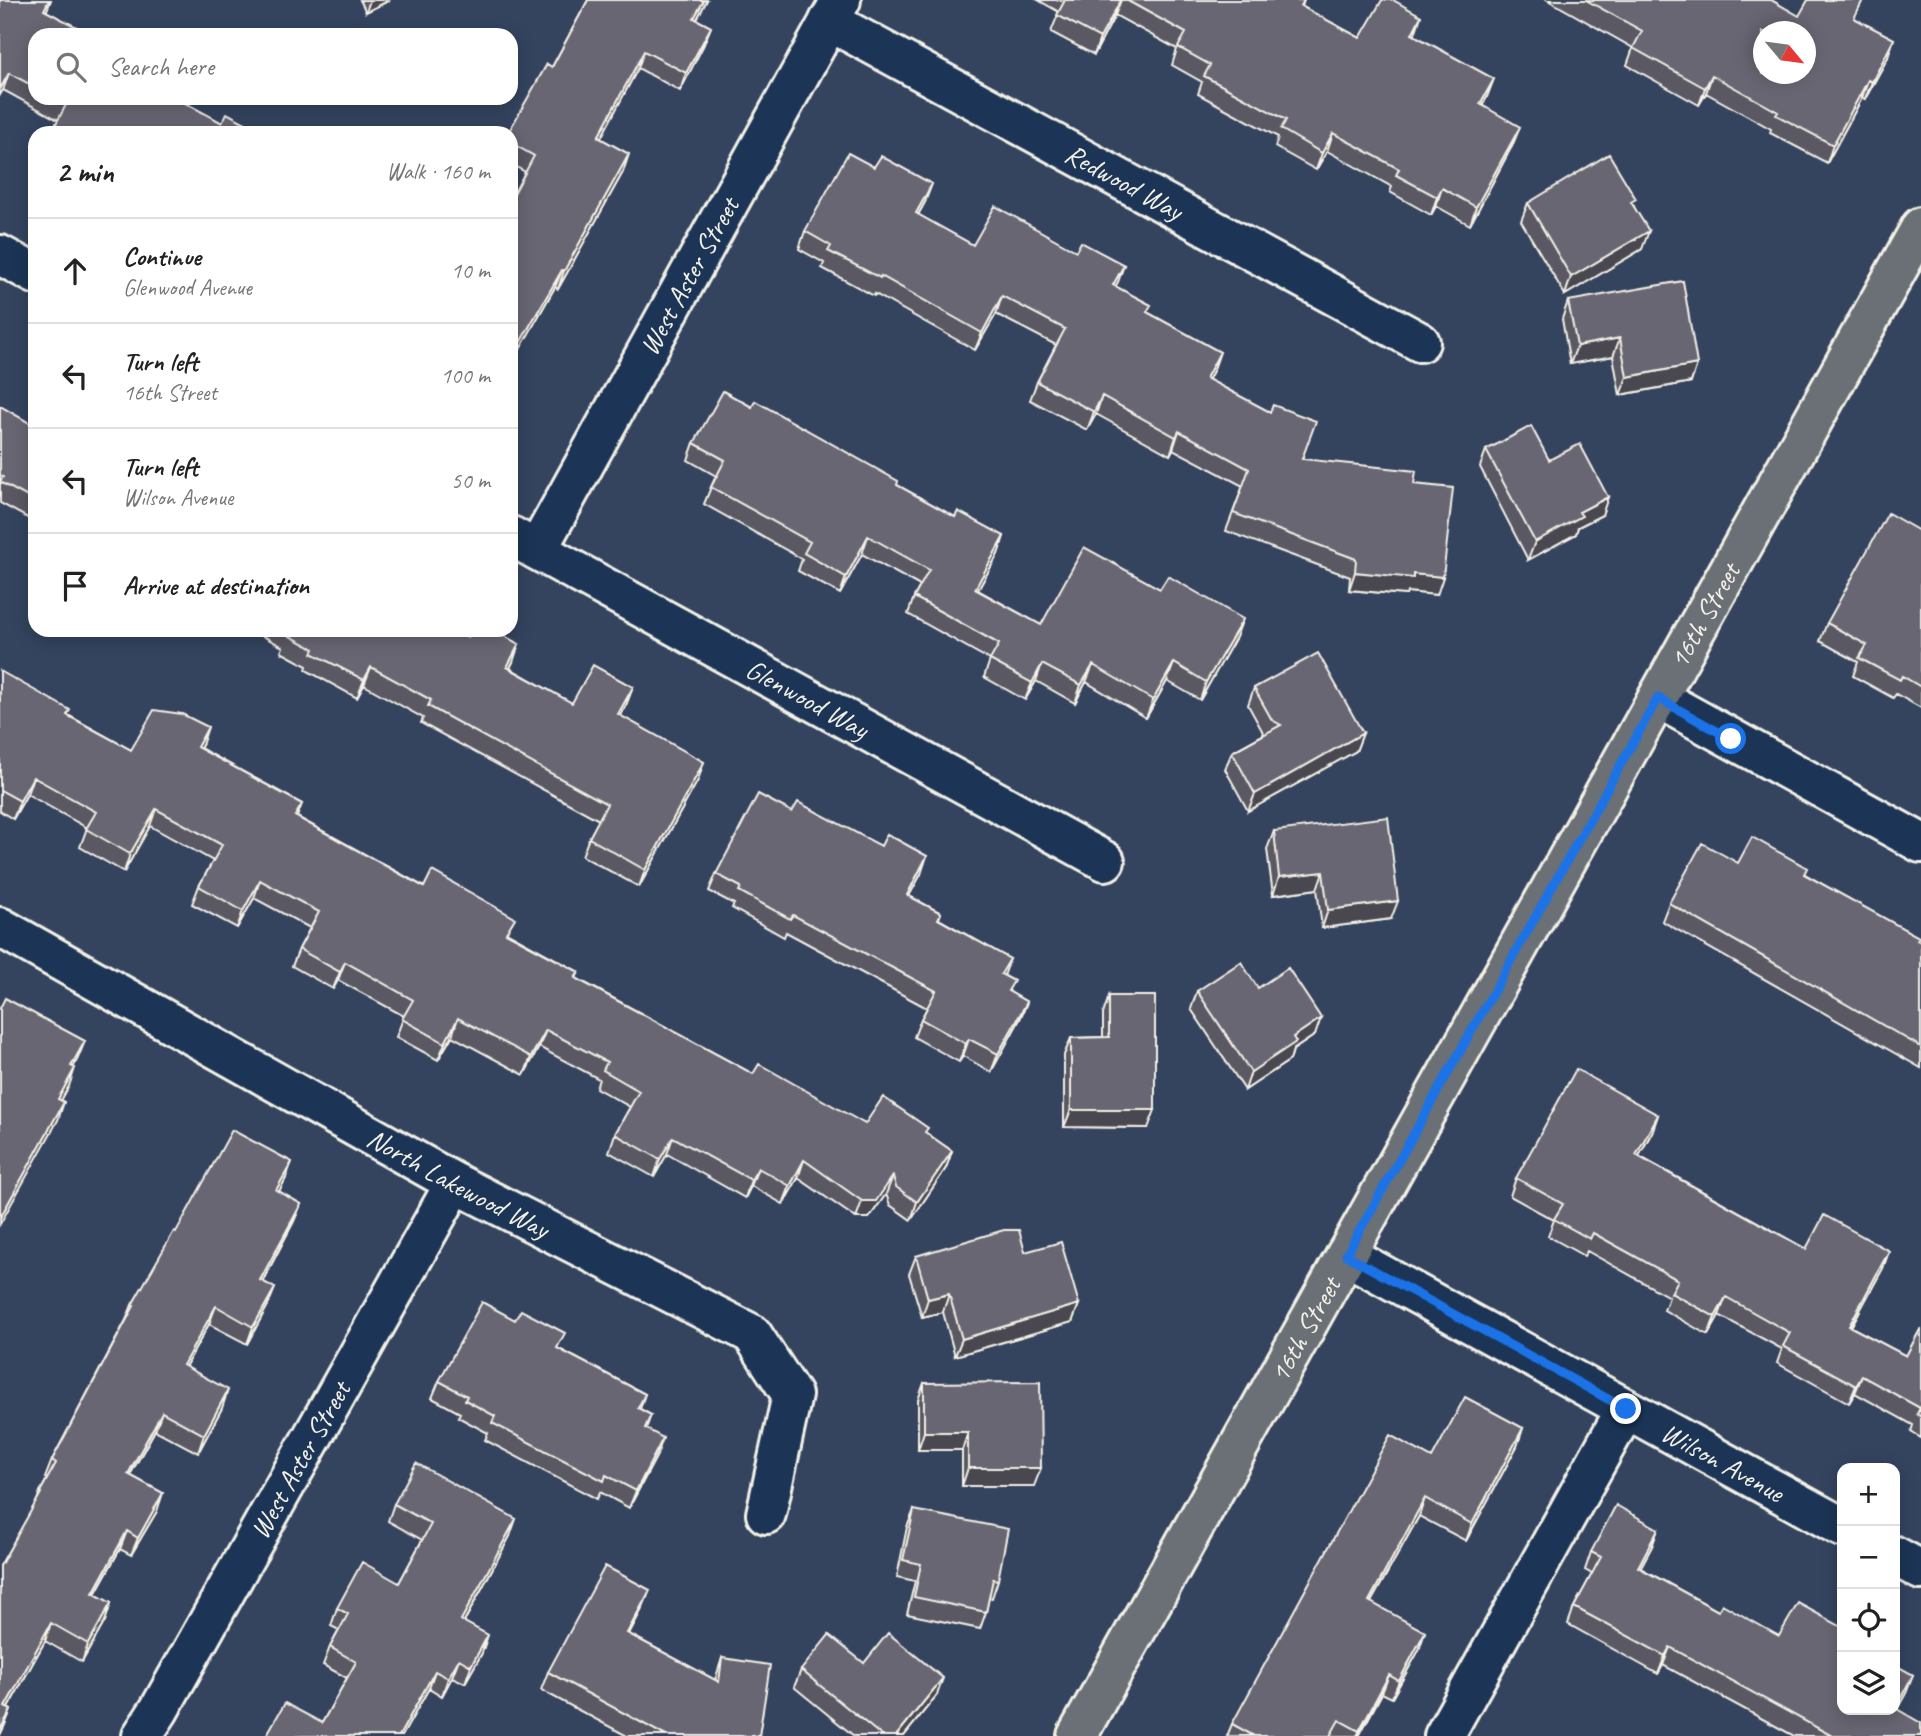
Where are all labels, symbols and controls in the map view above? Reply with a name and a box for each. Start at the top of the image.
north arrow [1753,21,1816,84]
search box [28,28,518,105]
icon: search [52,48,90,86]
text: Search here [108,50,214,83]
street label: Redwood Way [1060,135,1191,229]
text: 2 min [56,153,113,191]
text: Walk · 160 m [386,157,490,186]
street label: West Aster Street [631,189,747,361]
text: Continue [123,240,201,273]
icon: ahead [56,252,94,290]
text: 10 m [451,256,490,285]
text: Glenwood Avenue [123,273,252,302]
text: Turn left [123,345,198,378]
icon: left [56,357,94,395]
text: 100 m [441,361,490,390]
text: 16th Street [123,378,217,407]
text: Turn left [123,450,198,483]
icon: left [56,462,94,500]
text: 50 m [451,466,490,495]
text: Wilson Avenue [123,483,233,512]
street label: 16th Street [1661,554,1748,674]
icon: arrive [56,567,94,605]
text: Arrive at destination [123,569,309,602]
street label: Glenwood Way [740,651,877,747]
route start [1715,723,1746,754]
street label: North Lakewood Way [361,1120,557,1247]
street label: 16th Street [1261,1268,1349,1388]
street label: West Aster Street [242,1373,359,1544]
route end [1610,1393,1641,1424]
street label: Wilson Avenue [1656,1414,1792,1510]
map controls [1837,1463,1900,1715]
button: + [1837,1463,1900,1526]
button: − [1837,1526,1900,1589]
button: locate [1837,1589,1900,1652]
button: layers [1837,1652,1900,1715]

